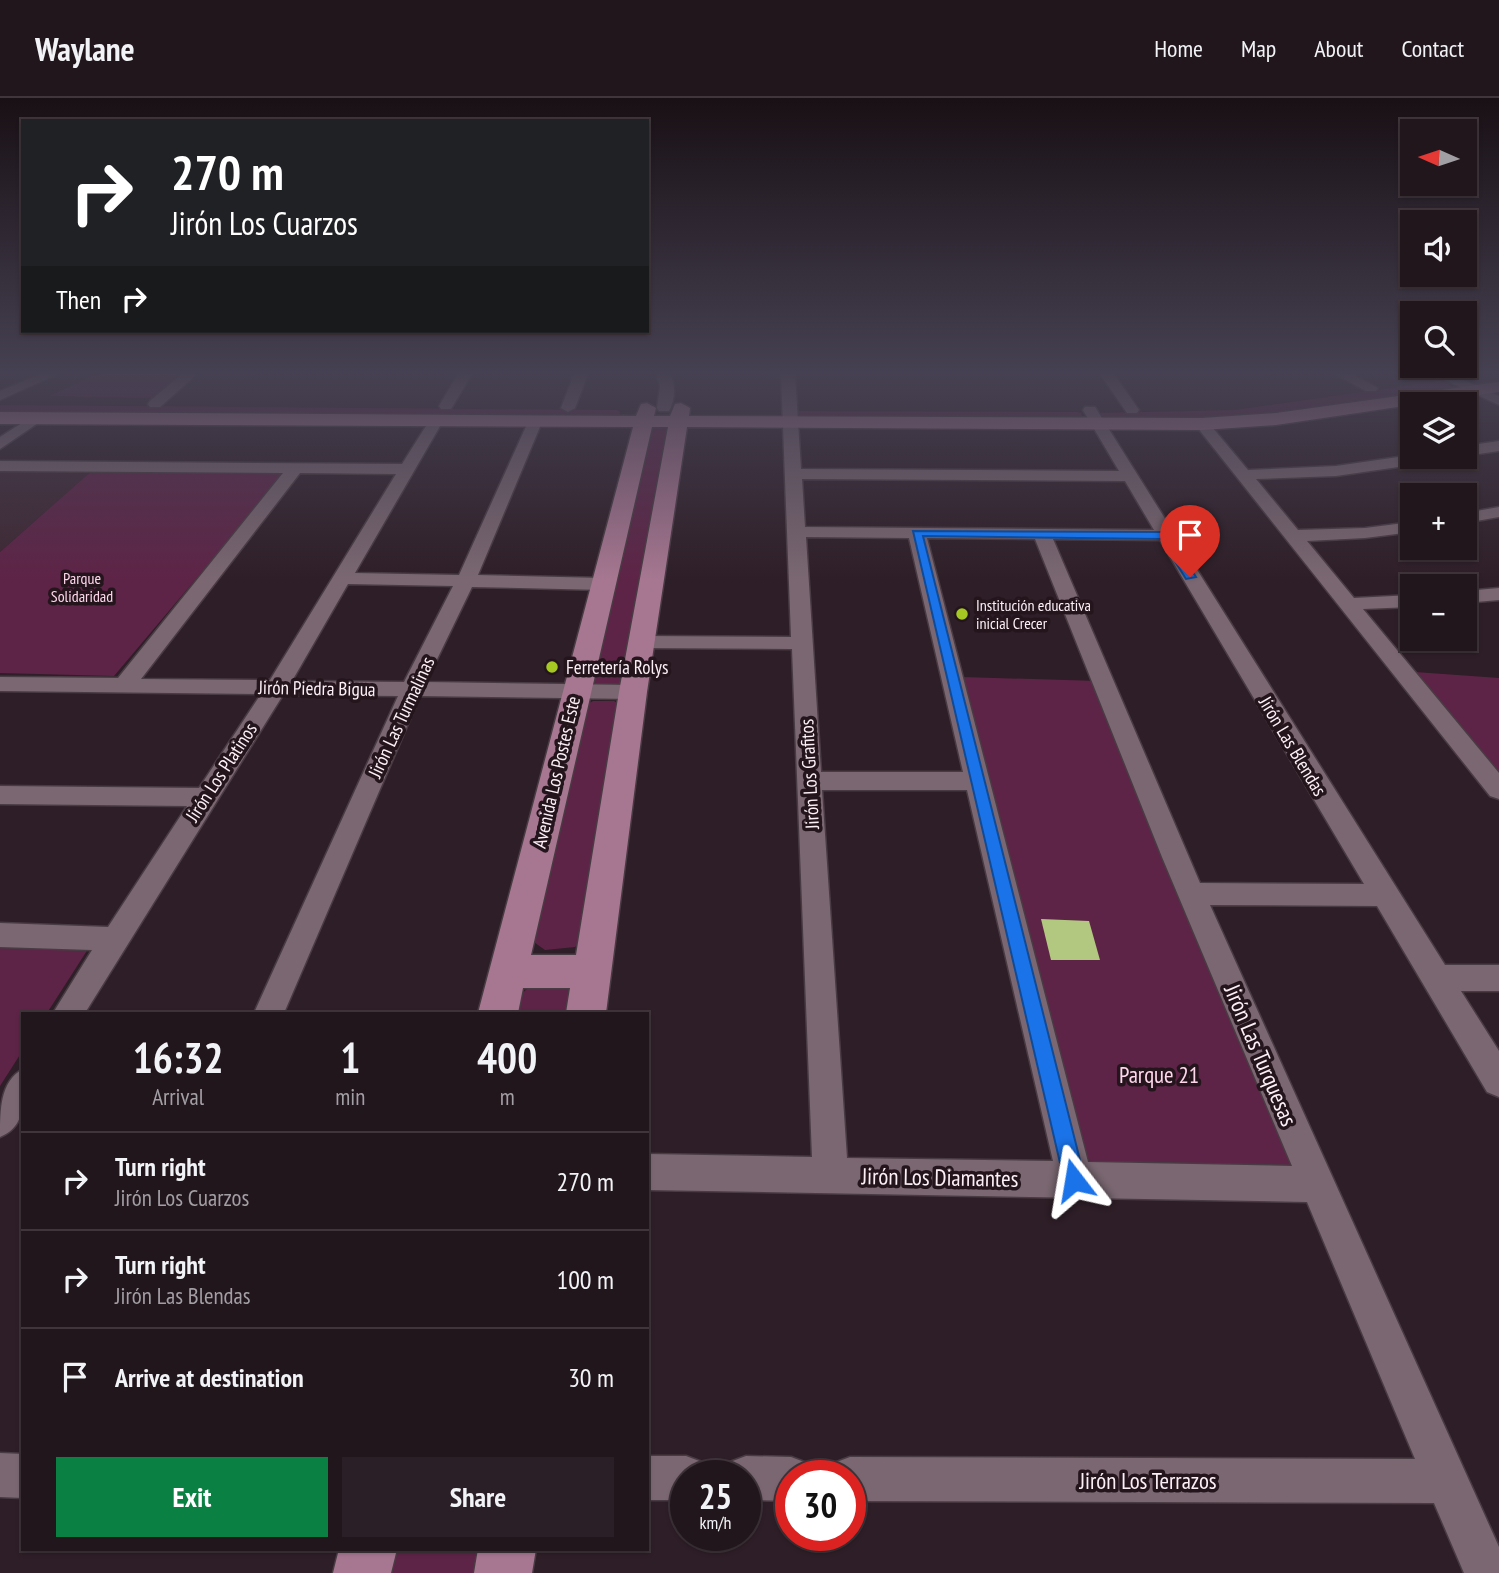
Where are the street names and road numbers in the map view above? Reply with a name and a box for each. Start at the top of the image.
street label: Jirón Las Turmalinas [362,653,440,782]
street label: Jirón Piedra Bigua [257,675,376,701]
street label: Jirón Las Blendas [1253,691,1332,800]
street label: Avenida Los Postes Este [527,694,585,850]
street label: Jirón Los Platinos [180,718,262,827]
street label: Jirón Los Grafitos [794,718,824,831]
street label: Jirón Las Turquesas [1218,979,1304,1130]
street label: Jirón Los Diamantes [860,1161,1019,1193]
street label: Jirón Los Terrazos [1078,1466,1217,1495]

